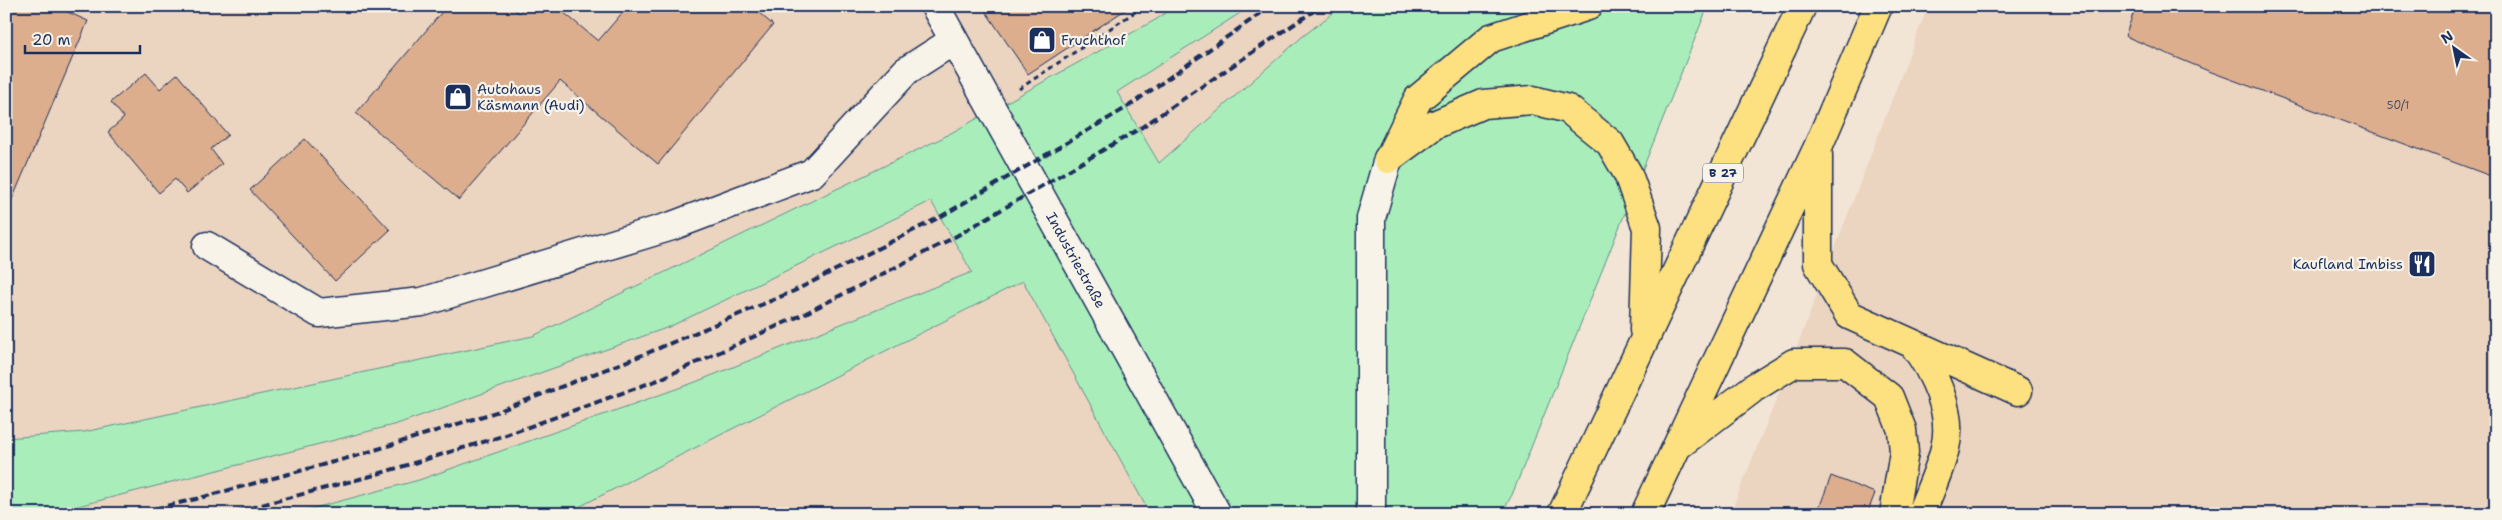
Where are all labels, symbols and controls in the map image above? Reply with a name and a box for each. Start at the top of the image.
scale bar [25,22,140,54]
north arrow [2430,22,2480,72]
shop icon: Fruchthof [1027,25,1057,55]
text: N [2437,27,2456,48]
text: 20 m [32,30,71,50]
place label: Fruchthof [1061,31,1127,49]
place label: Autohaus Käsmann (Audi) [477,80,585,114]
shop icon: Autohaus Käsmann (Audi) [443,82,473,112]
house number: 50/1 [2387,98,2409,113]
road number: B 27 [1703,164,1743,182]
street label: Industriestraße [1042,209,1110,311]
restaurant icon: Kaufland Imbiss [2407,249,2437,279]
place label: Kaufland Imbiss [2293,255,2403,273]

